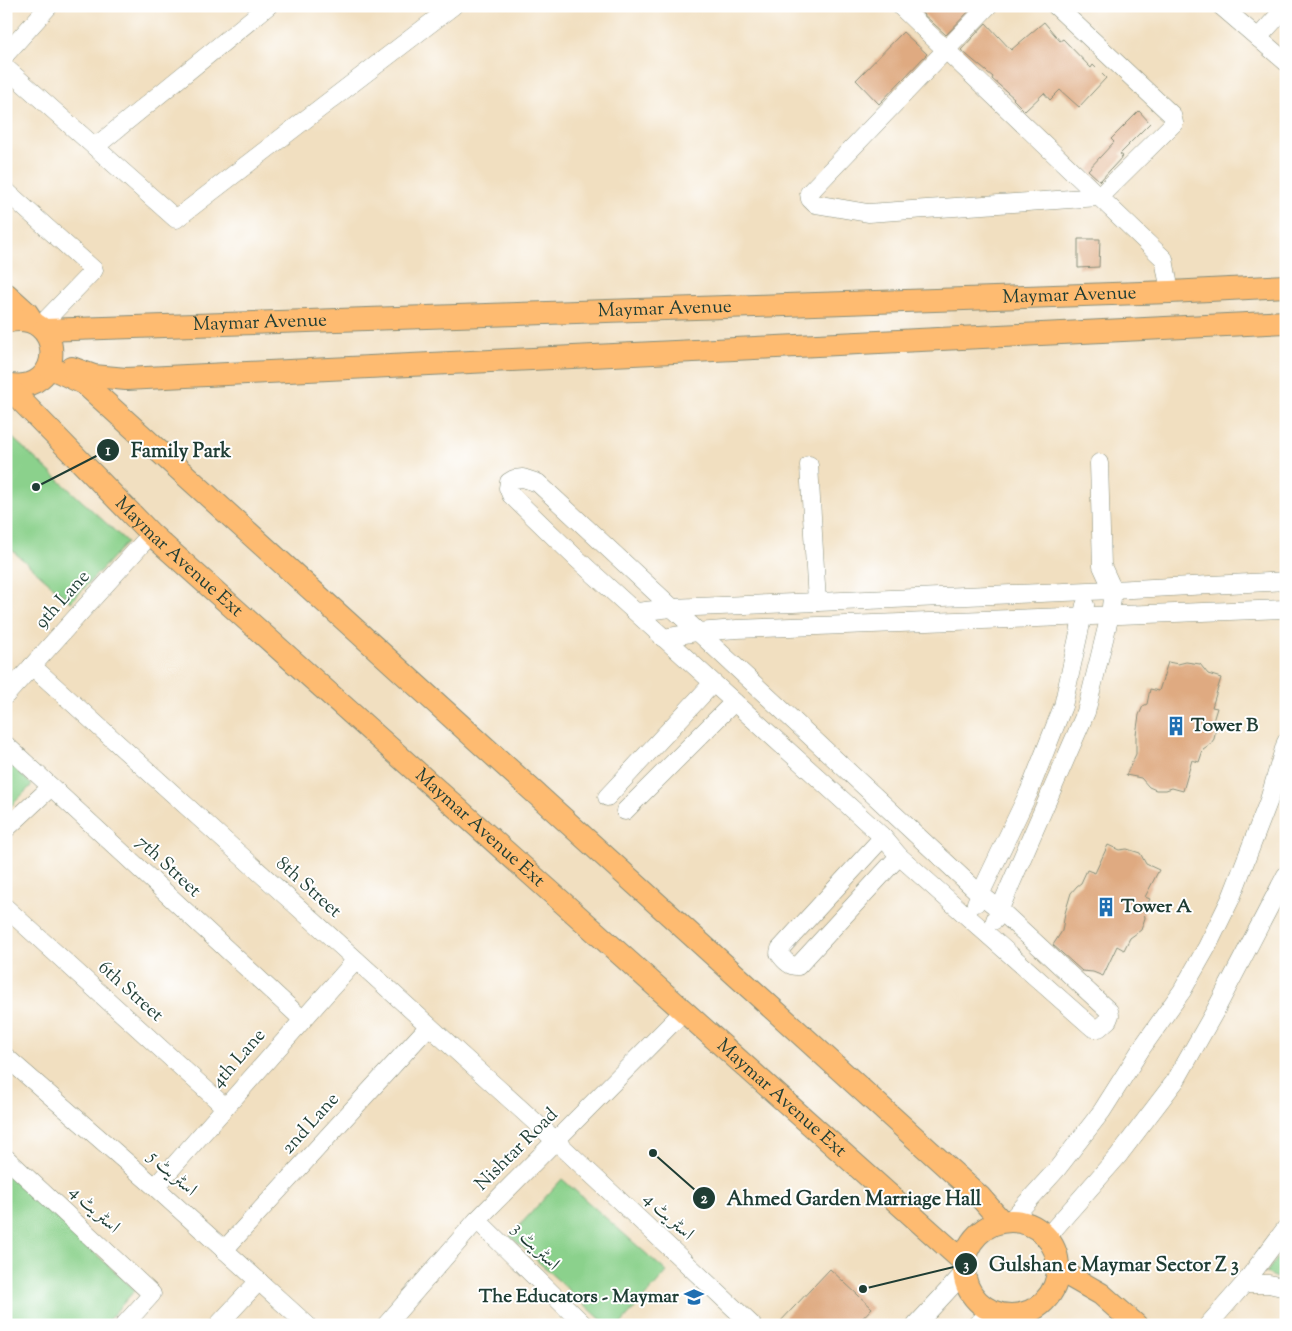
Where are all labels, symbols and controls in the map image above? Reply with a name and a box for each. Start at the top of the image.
street label: Maymar Avenue [1002,280,1137,311]
street label: Maymar Avenue [597,293,732,325]
street label: Maymar Avenue [192,307,328,338]
callout: Family Park [96,432,241,467]
text: Family Park [131,438,231,467]
text: 1 [105,441,111,462]
street label: Maymar Avenue Ext [108,491,249,624]
street label: 9th Lane [29,564,97,635]
place label: Tower B [1191,713,1258,740]
building icon: Tower B [1165,715,1187,737]
street label: Maymar Avenue Ext [409,763,551,894]
street label: 7th Street [129,830,207,905]
street label: 8th Street [269,851,347,925]
place label: Tower A [1121,894,1192,921]
building icon: Tower A [1095,896,1117,918]
street label: 6th Street [91,955,169,1029]
street label: 4th Lane [205,1023,273,1095]
street label: Maymar Avenue Ext [710,1033,853,1164]
street label: 2nd Lane [276,1087,346,1161]
street label: Nishtar Road [469,1102,565,1198]
street label: اسٹریٹ 5 [141,1144,202,1203]
street label: اسٹریٹ 4 [63,1179,125,1241]
callout: Ahmed Garden Marriage Hall [692,1180,992,1215]
street label: اسٹریٹ 4 [637,1186,699,1248]
text: Ahmed Garden Marriage Hall [727,1186,982,1215]
text: 2 [700,1189,708,1210]
street label: اسٹریٹ 3 [505,1217,565,1277]
callout: Gulshan e Maymar Sector Z 3 [954,1247,1249,1282]
text: Gulshan e Maymar Sector Z 3 [989,1252,1239,1281]
text: 3 [963,1256,969,1277]
place label: The Educators - Maymar [479,1284,680,1311]
school or university icon: The Educators - Maymar [683,1286,705,1308]

